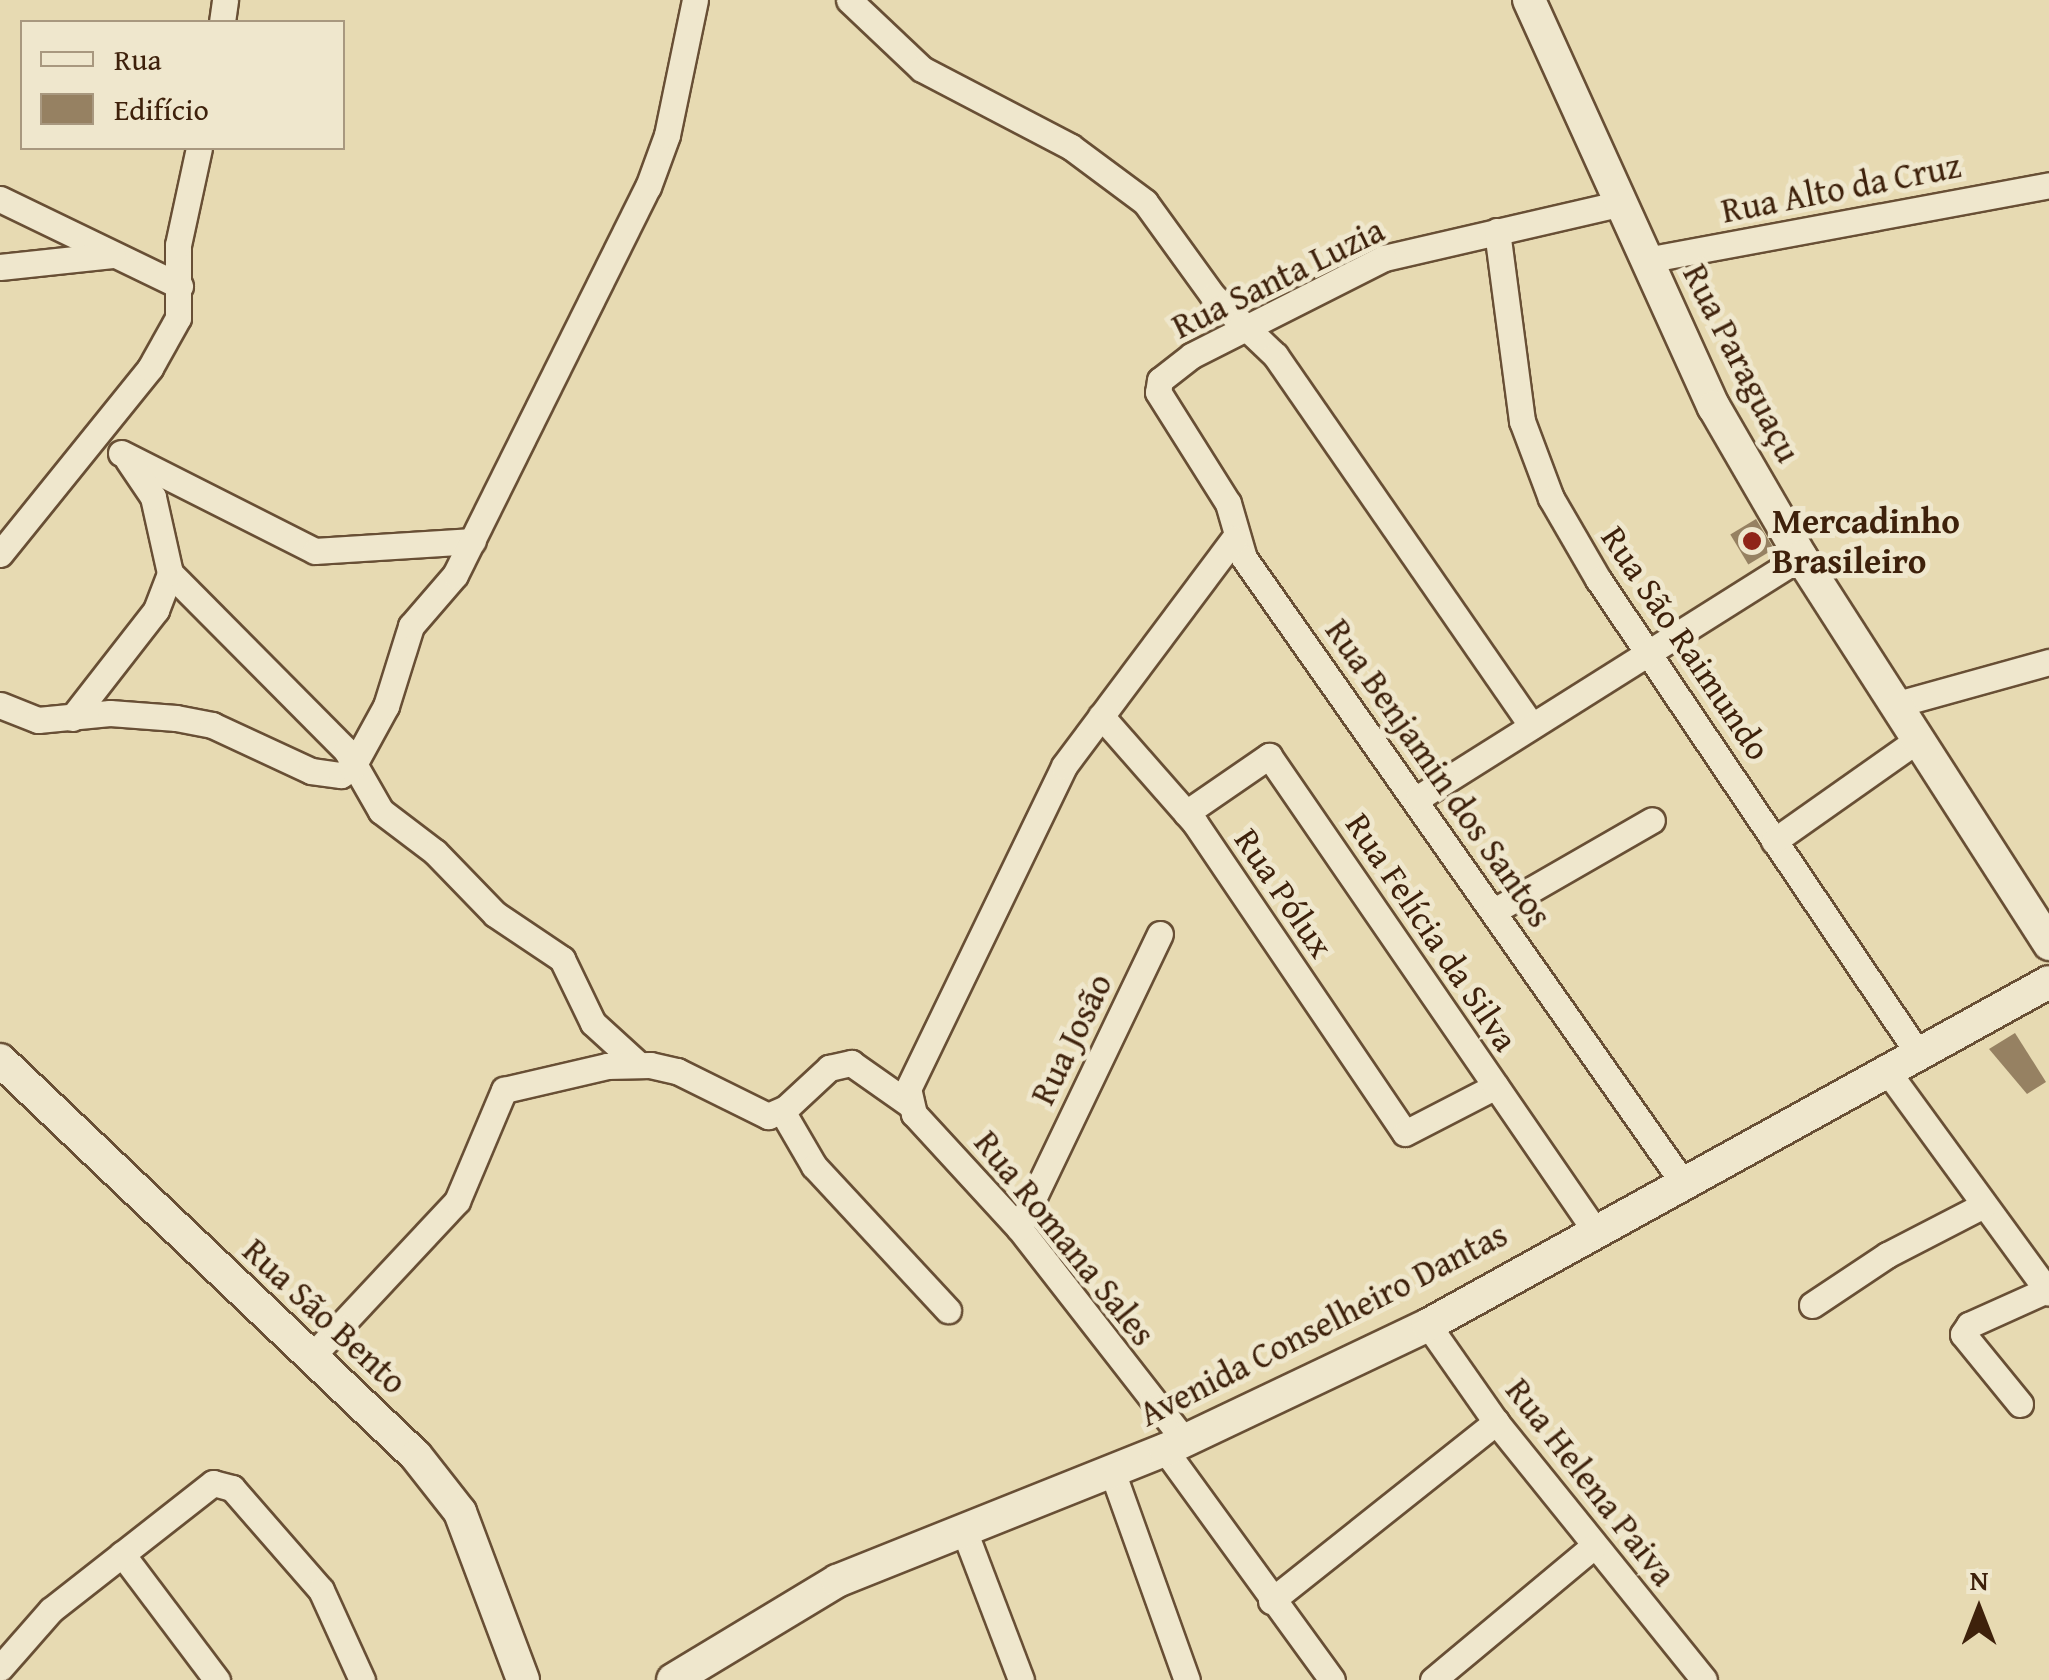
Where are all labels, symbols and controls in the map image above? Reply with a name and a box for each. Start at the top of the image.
legend [20,20,345,150]
text: Rua [114,37,162,81]
text: Edifício [114,87,209,131]
street label: Rua Alto da Cruz [1718,144,1964,232]
street label: Rua Santa Luzia [1165,209,1391,347]
street label: Rua Paraguaçu [1674,257,1810,469]
place label: Mercadinho Brasileiro [1772,500,1960,582]
street label: Rua São Raimundo [1592,518,1780,768]
marker: Mercadinho Brasileiro [1741,530,1763,552]
street label: Rua Benjamin dos Santos [1317,611,1561,935]
street label: Rua Felícia da Silva [1337,805,1527,1059]
street label: Rua Pólux [1226,820,1342,966]
street label: Rua Josão [1021,967,1121,1111]
street label: Rua Romana Sales [966,1122,1164,1354]
street label: Avenida Conselheiro Dantas [1132,1213,1514,1435]
street label: Rua São Bento [234,1229,416,1403]
street label: Rua Helena Paiva [1497,1370,1685,1594]
text: N [1970,1559,1988,1600]
north arrow [1929,1560,2029,1660]

